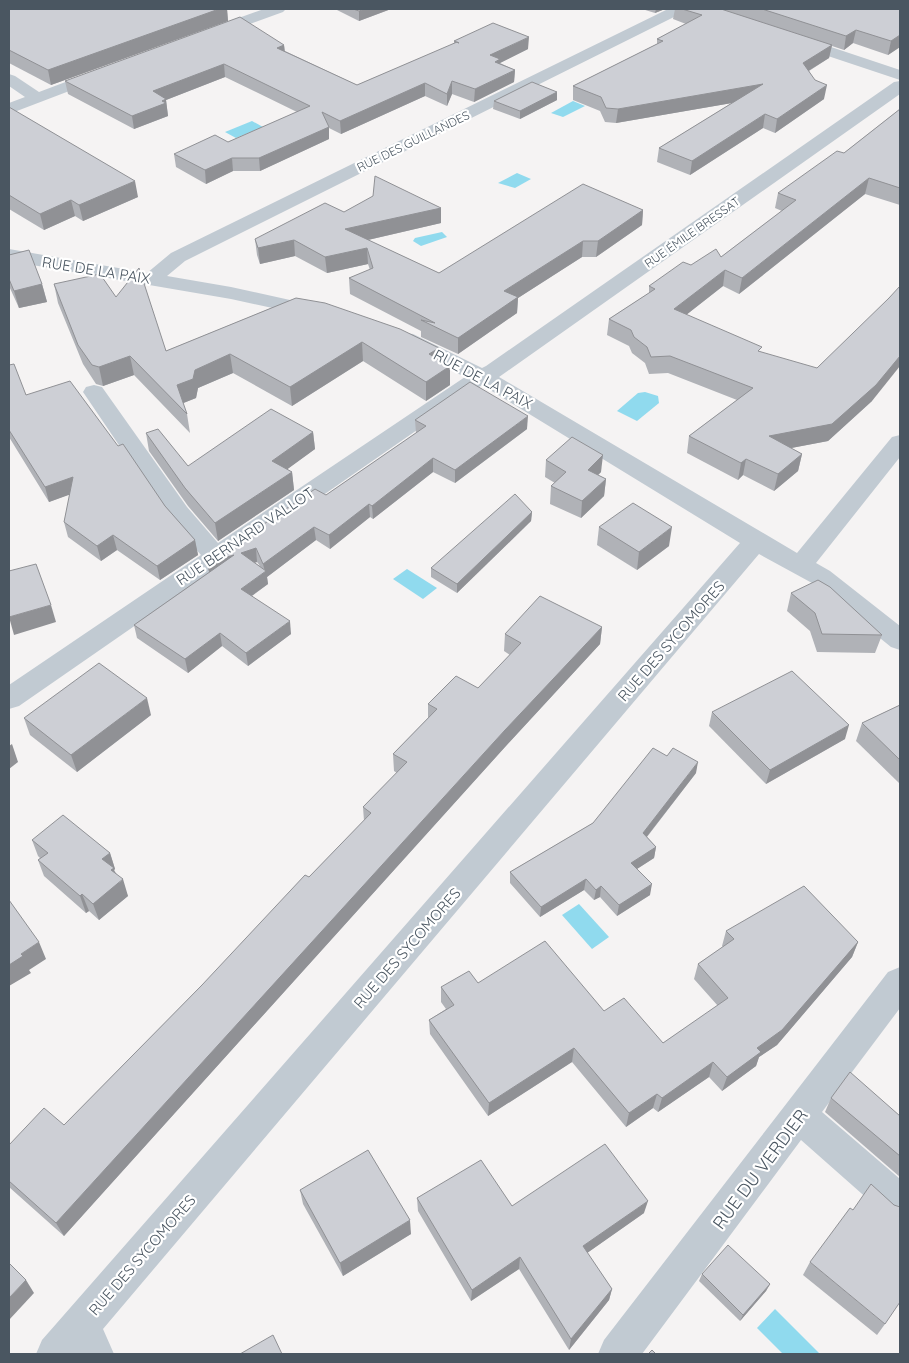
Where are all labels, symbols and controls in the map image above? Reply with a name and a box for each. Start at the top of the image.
street label: RUE DES GUILLANDES [354,107,472,175]
street label: RUE ÉMILE BRESSAT [641,193,743,271]
street label: RUE DE LA PAIX [41,252,151,288]
street label: RUE DE LA PAIX [430,345,536,413]
street label: RUE BERNARD VALLOT [172,483,318,589]
street label: RUE DES SYCOMORES [613,577,729,705]
street label: RUE DES SYCOMORES [349,884,465,1012]
street label: RUE DU VERDIER [707,1104,813,1234]
street label: RUE DES SYCOMORES [84,1191,200,1319]

